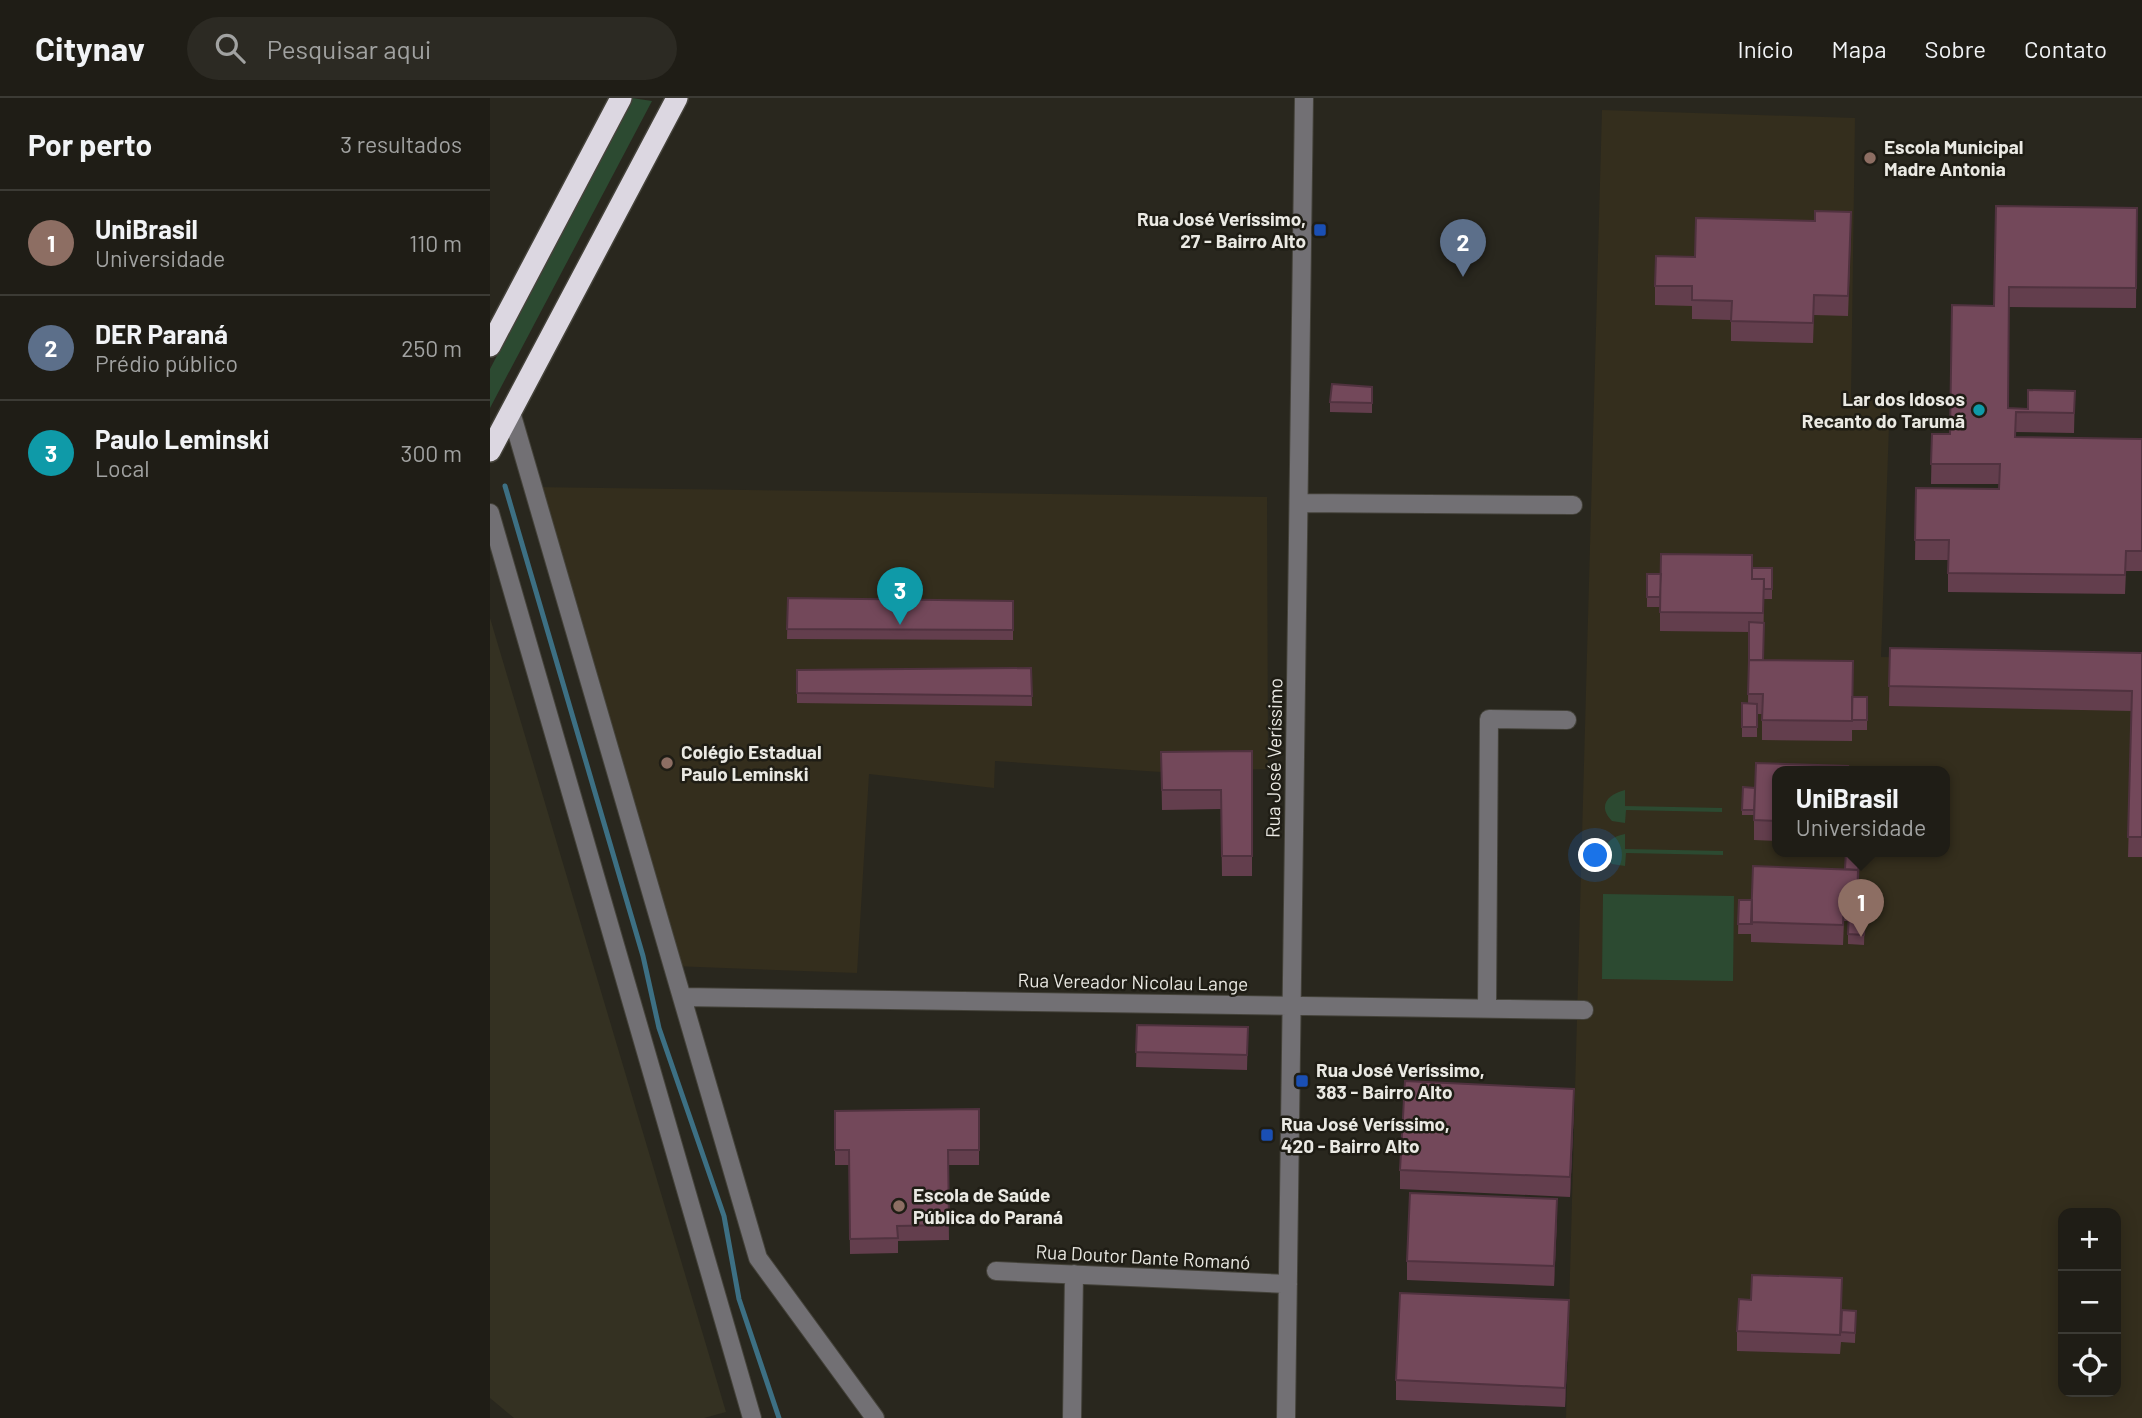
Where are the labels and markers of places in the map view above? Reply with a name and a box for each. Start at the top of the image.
place label: Escola Municipal Madre Antonia [1884,135,2023,180]
marker: Escola Municipal Madre Antonia [1862,150,1878,166]
place label: Rua José Veríssimo, 27 - Bairro Alto [1137,207,1306,252]
pin: 2 [1440,219,1486,277]
marker: Rua José Veríssimo, 27 - Bairro Alto [1312,222,1328,238]
place label: Lar dos Idosos Recanto do Tarumã [1802,387,1965,432]
marker: Lar dos Idosos Recanto do Tarumã [1971,402,1987,418]
pin: 3 [877,567,923,625]
place label: Colégio Estadual Paulo Leminski [681,740,822,785]
marker: Colégio Estadual Paulo Leminski [659,755,675,771]
pin: 1 [1838,879,1884,937]
place label: Rua José Veríssimo, 383 - Bairro Alto [1316,1058,1485,1103]
marker: Rua José Veríssimo, 383 - Bairro Alto [1294,1073,1310,1089]
place label: Rua José Veríssimo, 420 - Bairro Alto [1281,1112,1450,1157]
marker: Rua José Veríssimo, 420 - Bairro Alto [1259,1127,1275,1143]
place label: Escola de Saúde Pública do Paraná [913,1183,1063,1228]
marker: Escola de Saúde Pública do Paraná [891,1198,907,1214]

